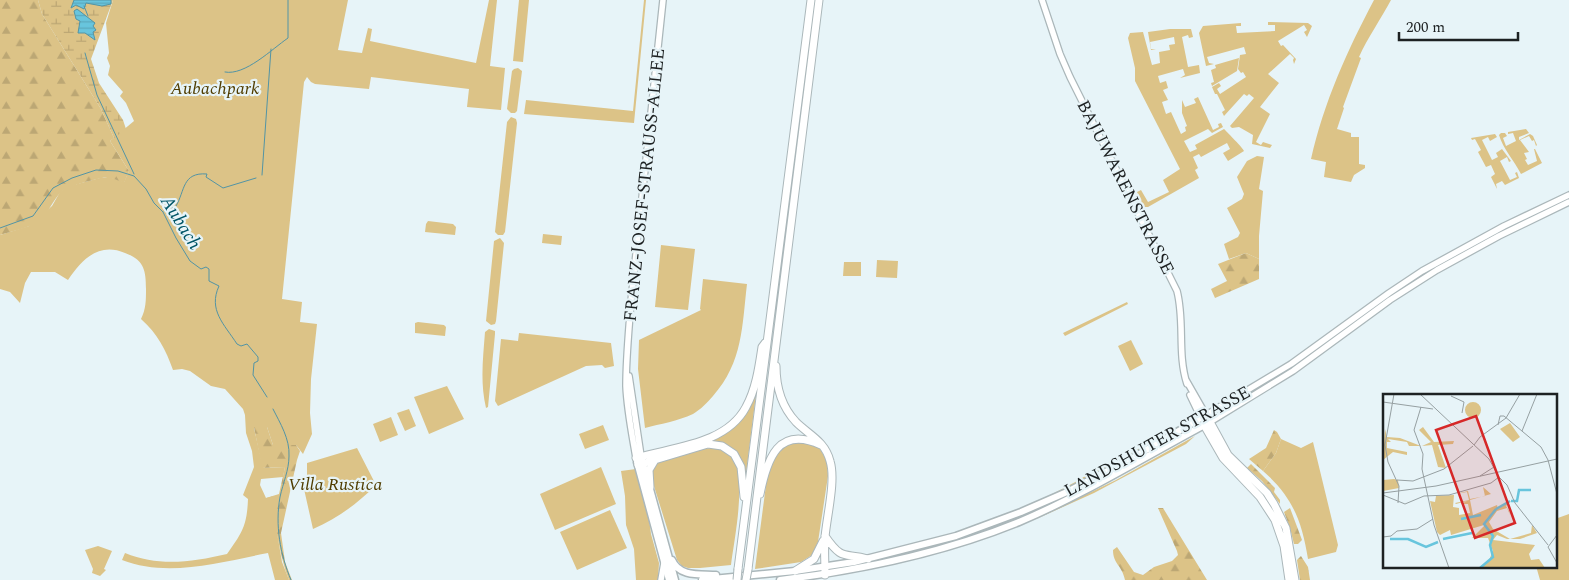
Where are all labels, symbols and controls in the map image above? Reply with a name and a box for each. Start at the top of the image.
scale bar [1399,10,1518,42]
text: 200 m [1406,16,1445,39]
street label: FRANZ-JOSEF-STRAUSS-ALLEE [617,47,672,323]
park label: Aubachpark [170,75,260,102]
street label: BAJUWARENSTRASSE [1070,95,1181,279]
water label: Aubach [152,189,209,256]
street label: LANDSHUTER STRASSE [1059,379,1255,504]
inset map [1383,394,1556,568]
park label: Villa Rustica [288,471,382,498]

